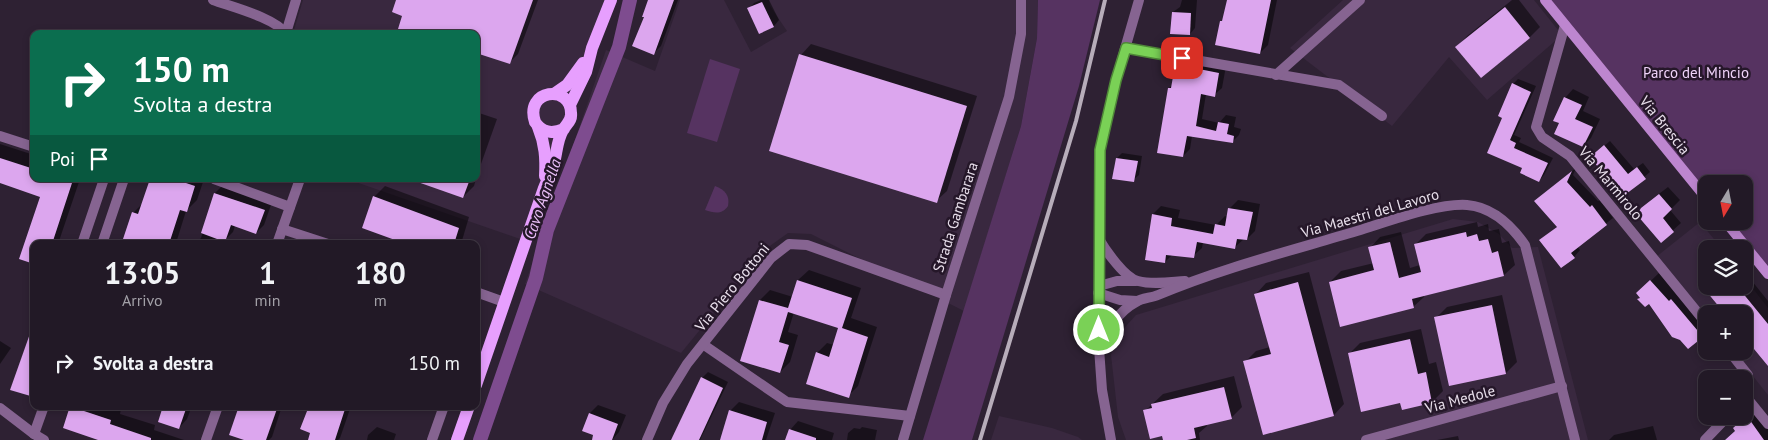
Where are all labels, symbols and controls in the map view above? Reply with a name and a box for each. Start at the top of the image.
pin [1161,37,1203,79]
icon: arrive [1168,44,1196,72]
text: 150 m [133,46,230,92]
icon: right [50,50,115,115]
park label: Parco del Mincio [1643,63,1749,82]
text: Svolta a destra [133,90,272,118]
street label: Via Brescia [1635,91,1694,158]
street label: Via Marmirolo [1574,142,1647,224]
icon: arrive [85,145,113,173]
text: Poi [50,147,75,171]
water label: Cavo Agnella [519,156,565,242]
street label: Strada Gambarara [928,160,982,274]
north arrow [1698,175,1752,230]
map controls [1698,175,1753,425]
street label: Via Maestri del Lavoro [1298,184,1441,242]
street label: Via Piero Bottoni [690,239,773,336]
button: layers [1698,240,1753,295]
text: 13:05 [104,253,180,292]
text: 1 [259,253,276,292]
text: 180 [355,253,406,292]
text: Arrivo [122,290,163,310]
text: min [255,290,281,310]
text: m [374,290,387,310]
position arrow [1072,303,1124,355]
button: + [1698,305,1753,360]
icon: right [50,349,78,377]
text: Svolta a destra [93,351,214,375]
text: 150 m [408,351,460,375]
button: − [1698,370,1753,425]
street label: Via Medole [1422,381,1497,418]

